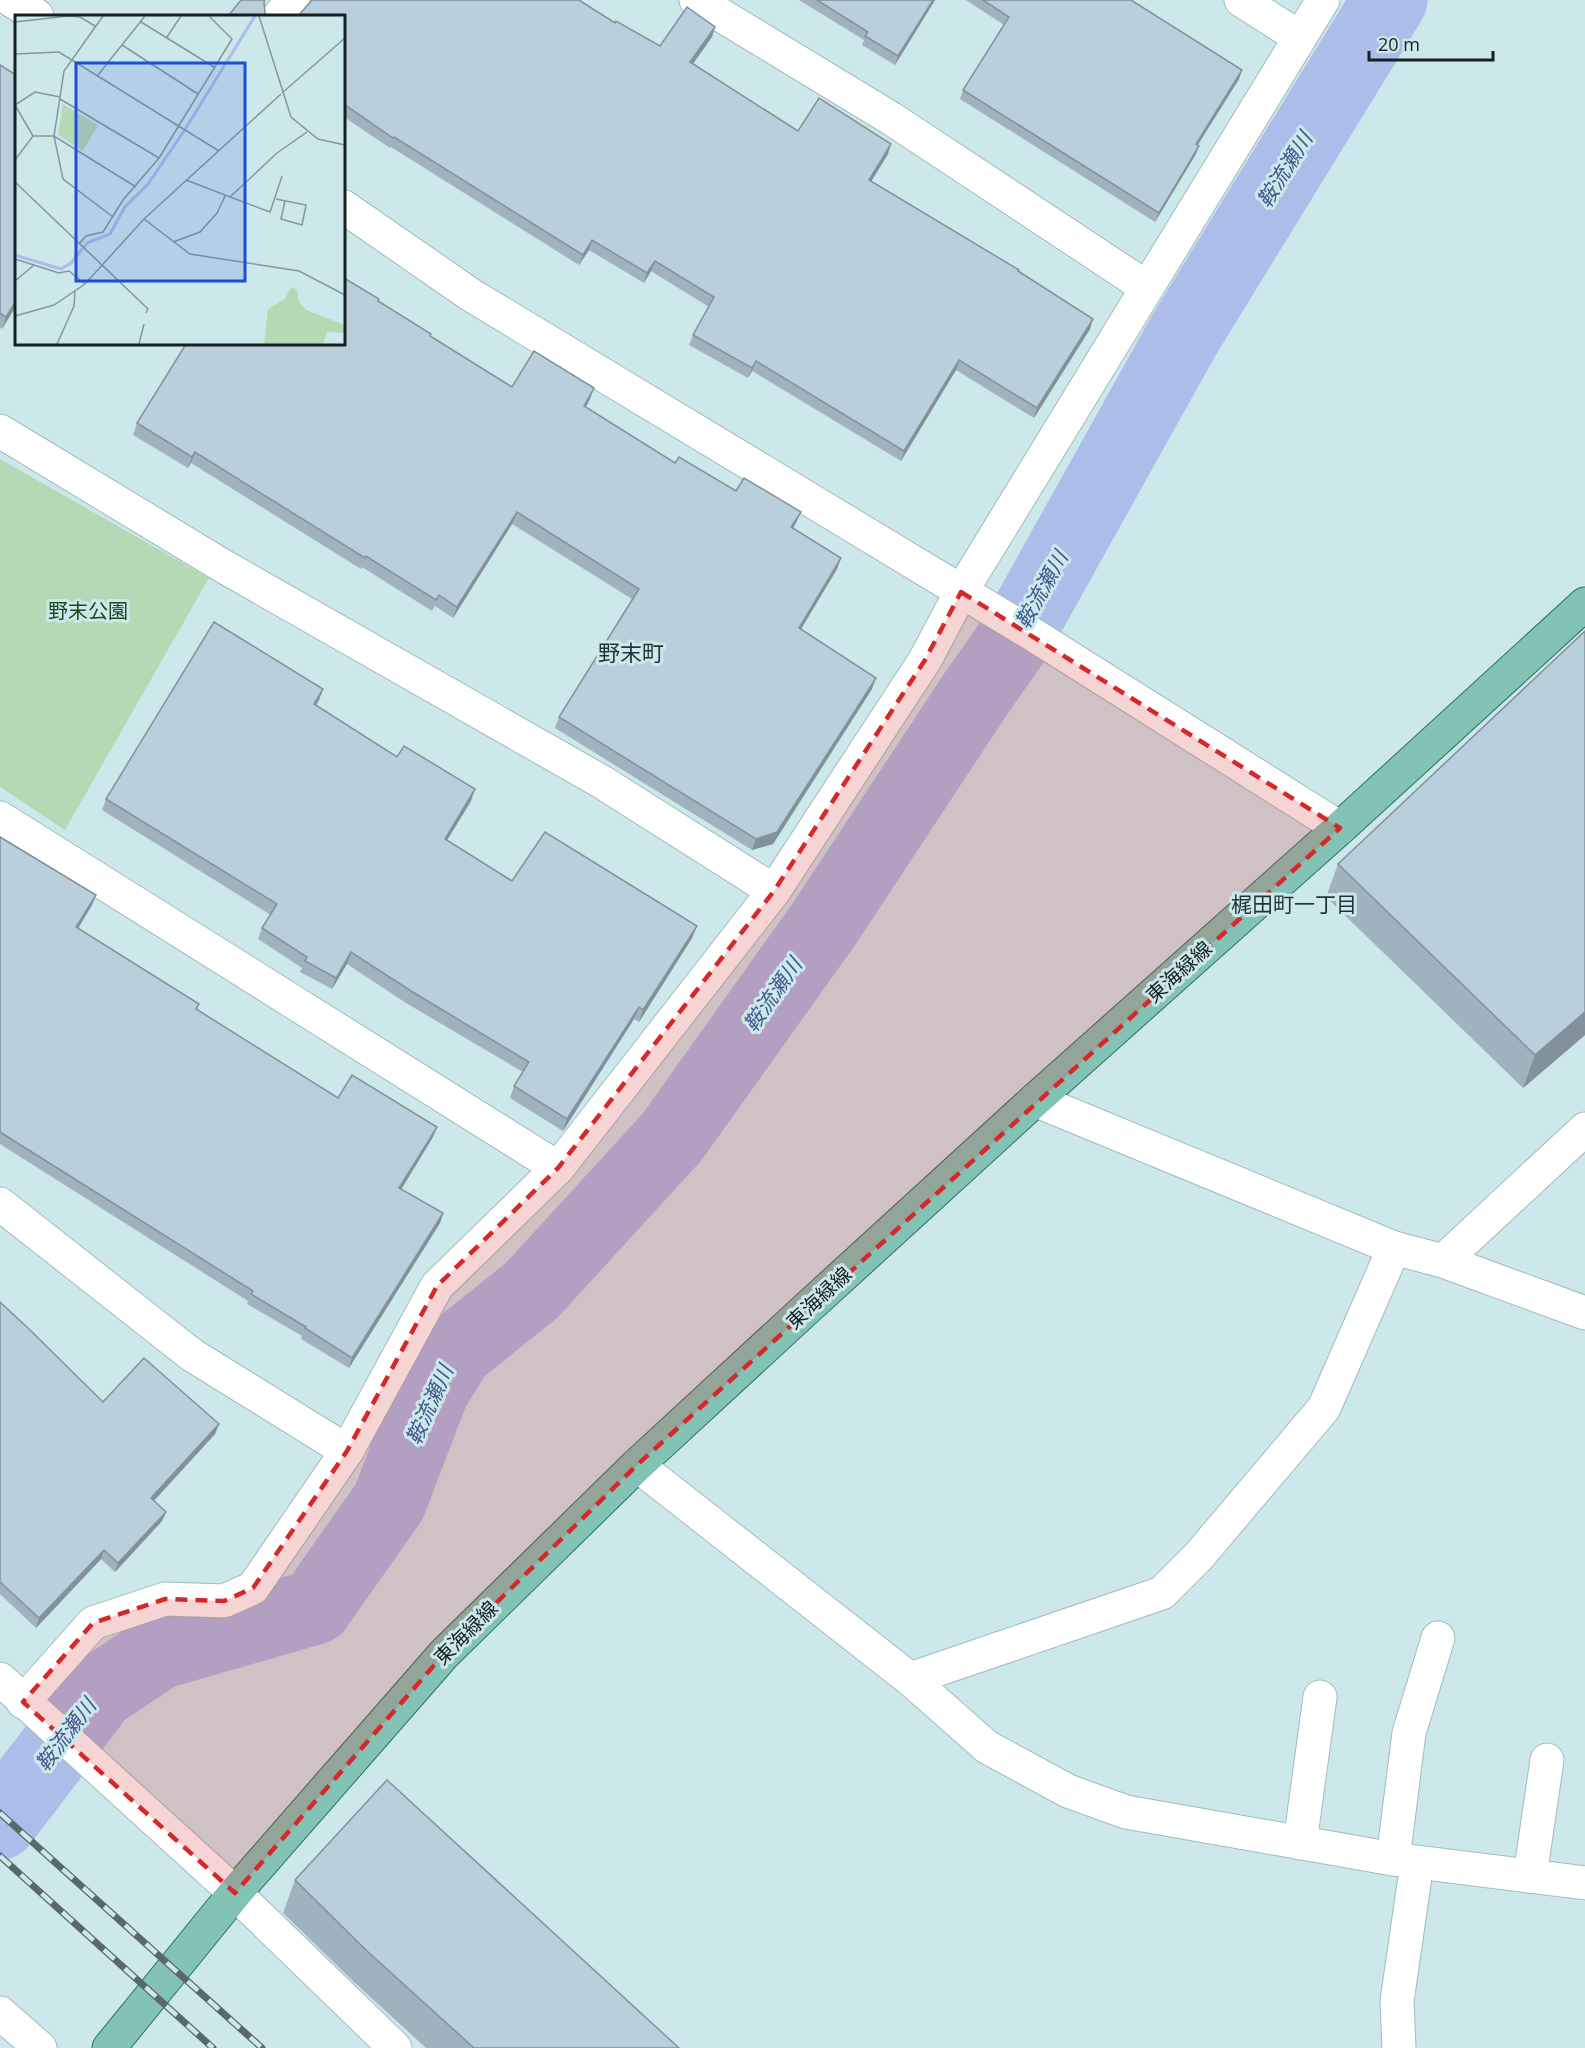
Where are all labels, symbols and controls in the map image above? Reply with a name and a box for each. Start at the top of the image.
inset map [15,15,345,345]
scale bar [1369,24,1494,62]
text: 20 m [1378,32,1420,56]
water label: 鞍流瀬川 [1250,125,1319,213]
water label: 鞍流瀬川 [1009,544,1075,633]
park label: 野末公園 [48,597,128,624]
district label: 野末町 [598,637,664,667]
district label: 梶田町一丁目 [1231,890,1357,918]
street label: 東海緑線 [1140,935,1217,1008]
water label: 鞍流瀬川 [737,950,809,1037]
street label: 東海緑線 [780,1260,857,1335]
water label: 鞍流瀬川 [399,1359,460,1449]
street label: 東海緑線 [428,1595,503,1670]
water label: 鞍流瀬川 [29,1691,103,1776]

